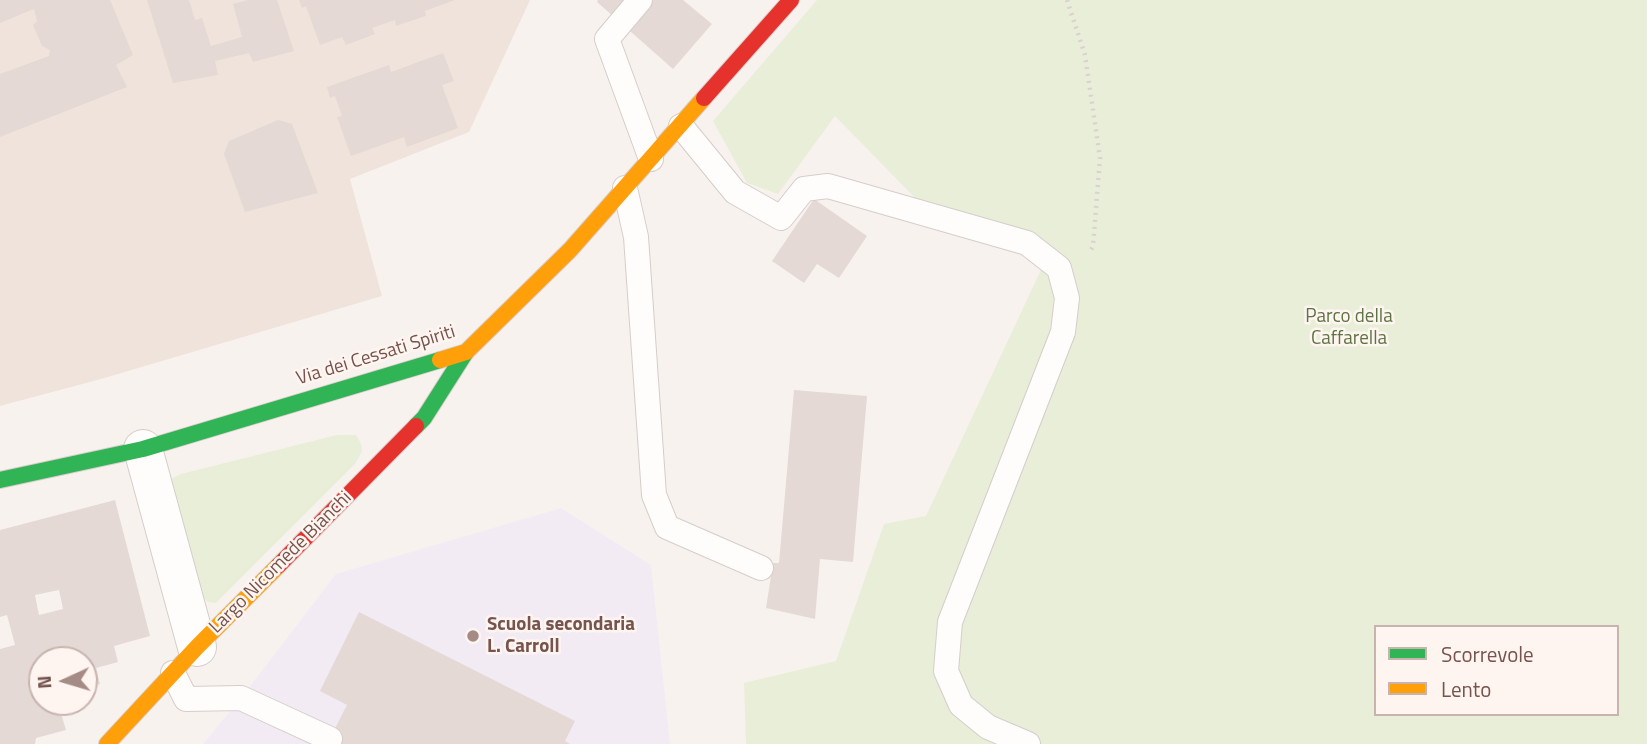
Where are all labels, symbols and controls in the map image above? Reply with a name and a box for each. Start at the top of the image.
park label: Parco della Caffarella [1305,306,1393,350]
street label: Via dei Cessati Spiriti [294,321,458,391]
street label: Largo Nicomede Bianchi [205,487,357,639]
place label: Scuola secondaria L. Carroll [487,614,635,658]
legend [1374,625,1619,716]
marker: Scuola secondaria L. Carroll [465,628,481,644]
text: Scorrevole [1441,638,1534,670]
north arrow [28,646,98,716]
text: Lento [1441,673,1491,705]
text: N [29,675,58,690]

